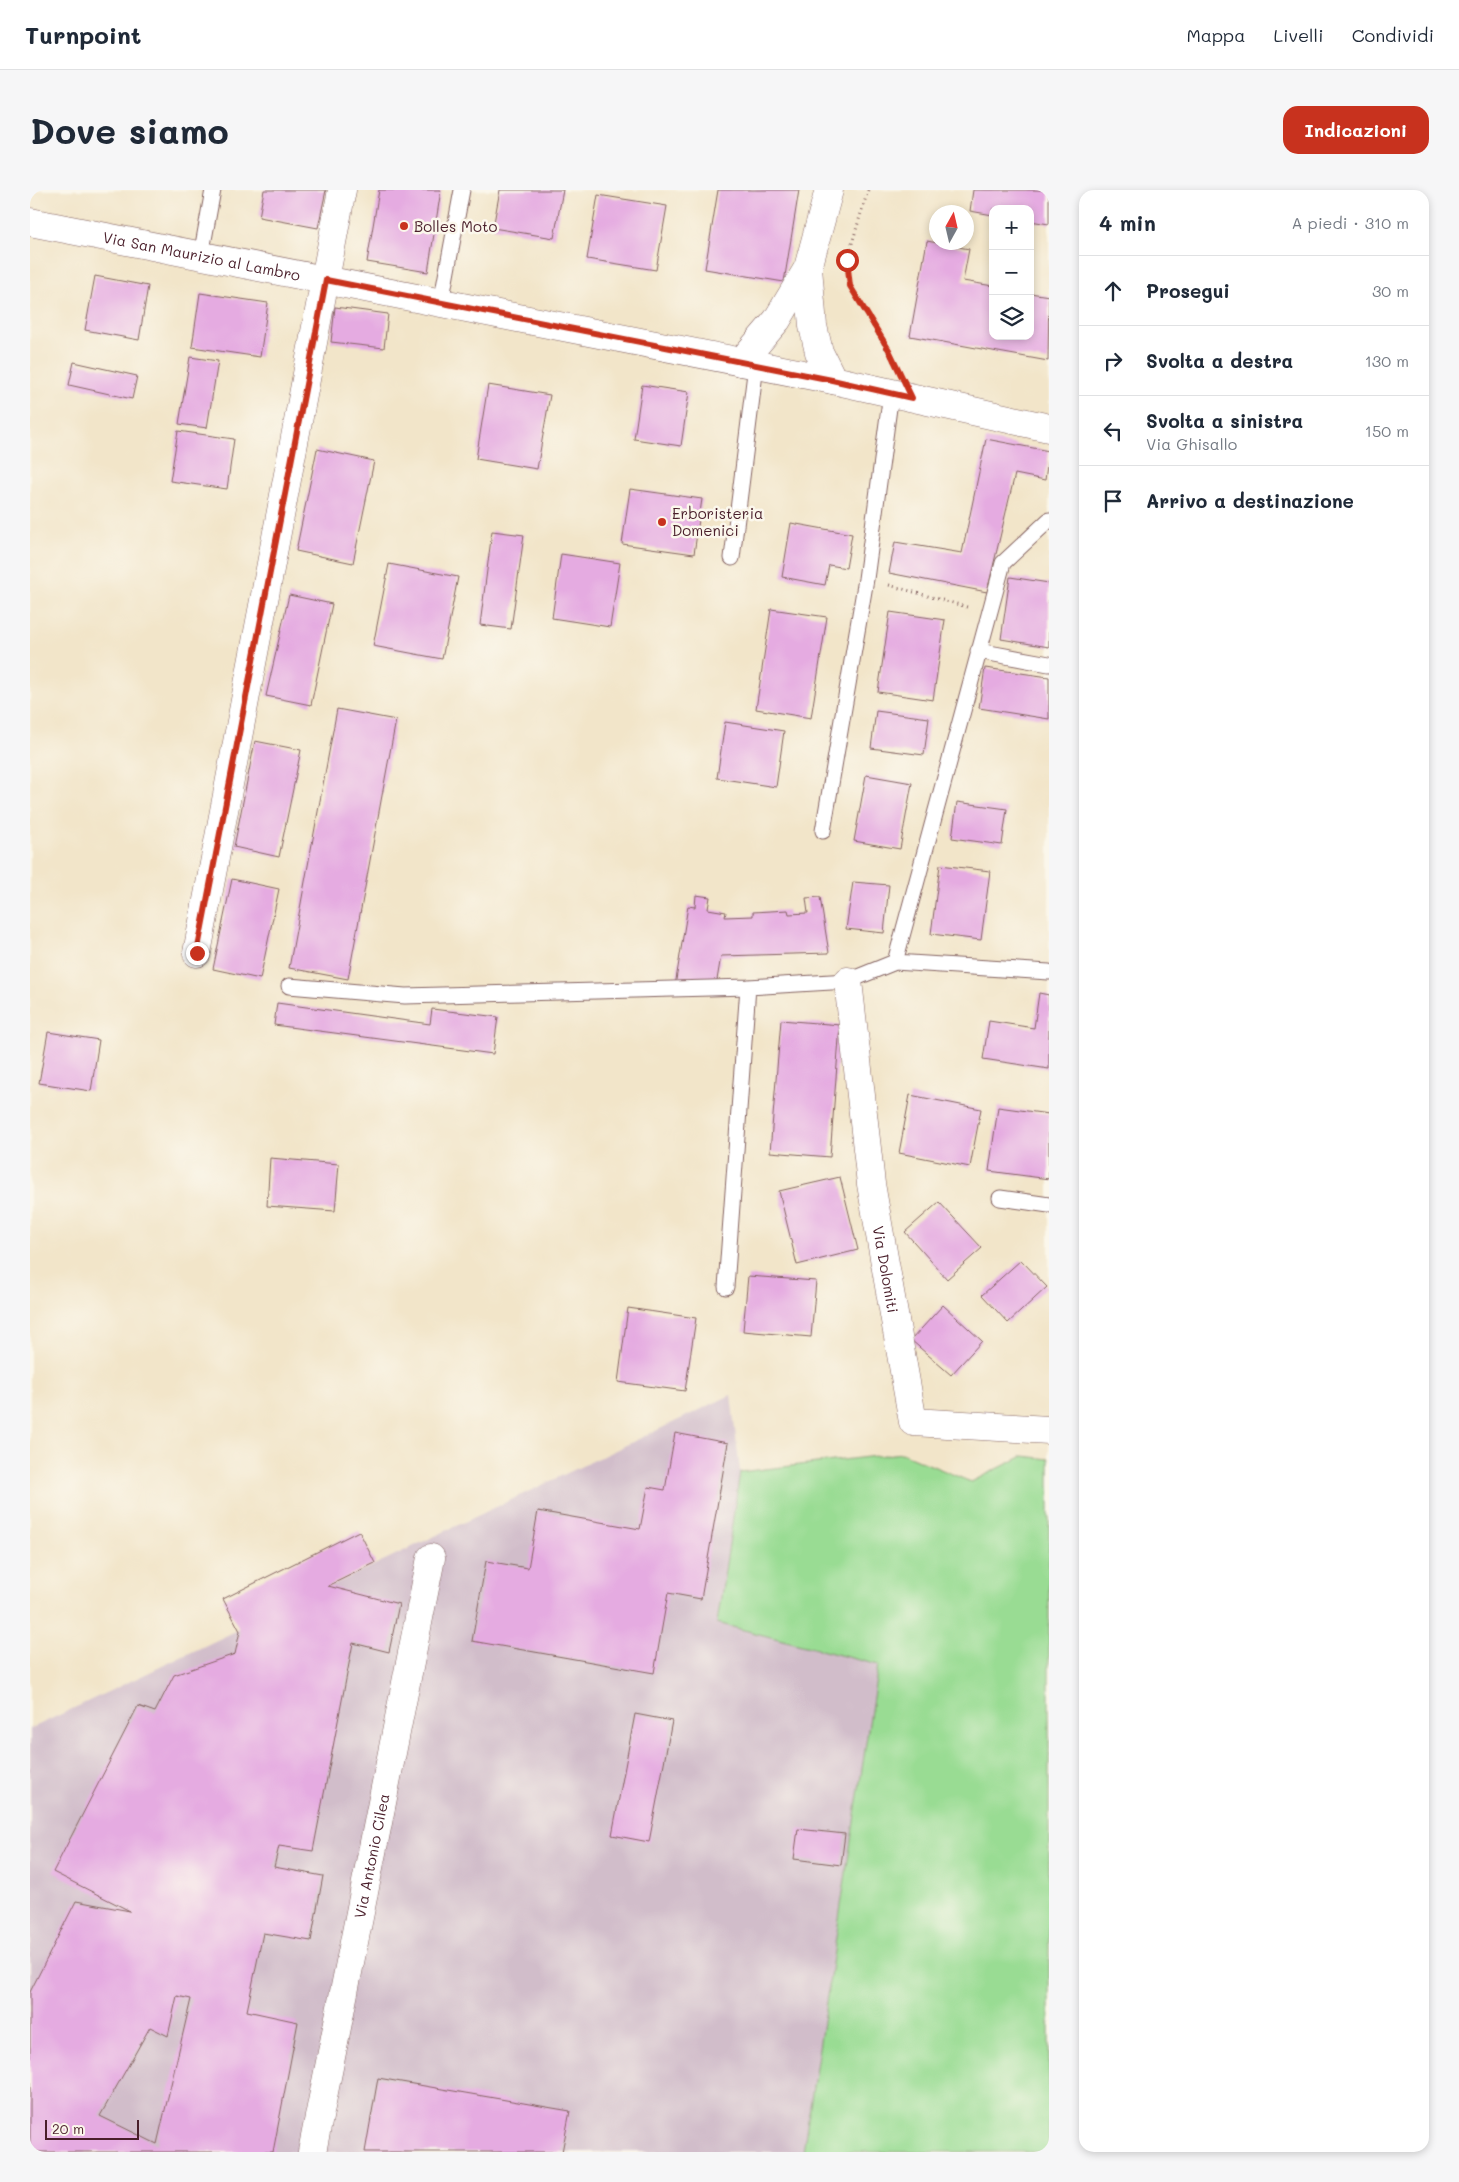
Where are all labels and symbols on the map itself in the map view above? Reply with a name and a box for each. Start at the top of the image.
north arrow [929,205,974,250]
place label: Bolles Moto [414,216,498,236]
marker: Bolles Moto [398,220,410,232]
street label: Via San Maurizio al Lambro [101,227,302,285]
route start [836,249,859,272]
place label: Erboristeria Domenici [672,503,763,540]
marker: Erboristeria Domenici [656,516,668,528]
route end [186,942,209,965]
street label: Via Dolomiti [869,1224,904,1314]
street label: Via Antonio Cilea [349,1792,394,1920]
scale bar [45,2117,139,2140]

